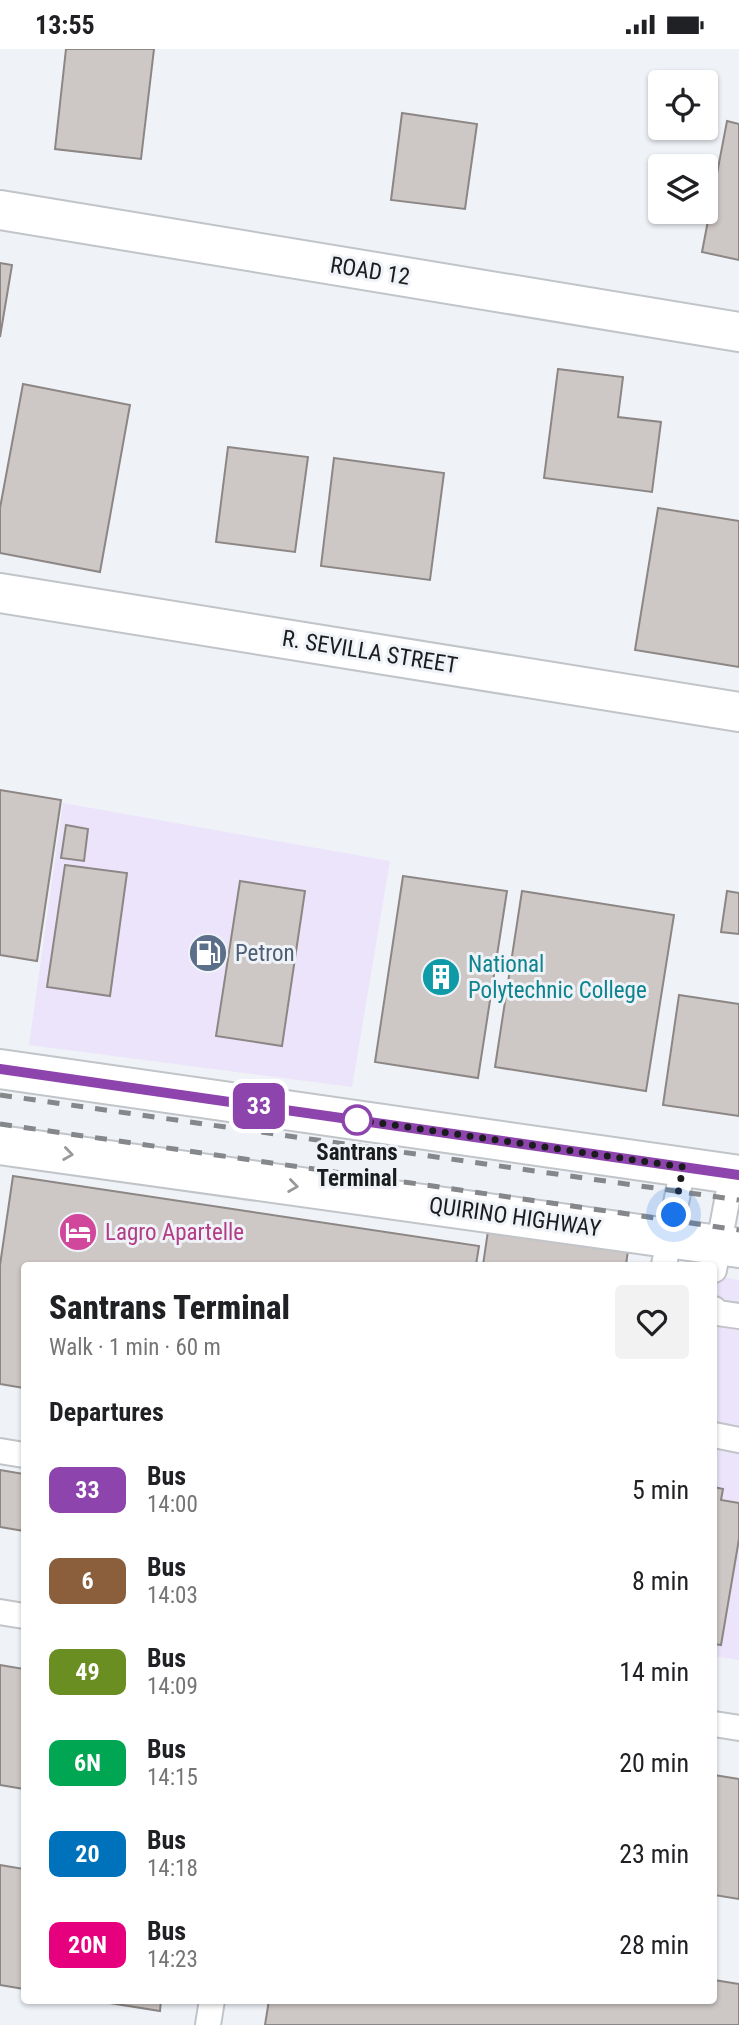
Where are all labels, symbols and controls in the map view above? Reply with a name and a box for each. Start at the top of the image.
text: 13:55 [35,10,95,40]
map controls [648,70,718,224]
button: locate [648,70,718,140]
button: layers [648,154,718,224]
street label: ROAD 12 [328,251,412,291]
street label: R. SEVILLA STREET [280,625,460,679]
fuel station icon: Petron [187,932,229,974]
place label: Petron [235,940,295,967]
place label: National Polytechnic College [468,951,647,1004]
building icon: National Polytechnic College [420,956,462,998]
line badge: 33 [228,1083,290,1129]
text: 33 [247,1092,271,1120]
marker: Santrans Terminal [342,1105,372,1135]
place label: Santrans Terminal [316,1139,398,1192]
one-way arrow [62,1147,73,1162]
one-way arrow [287,1179,299,1194]
street label: QUIRINO HIGHWAY [427,1192,603,1242]
your location [656,1197,691,1232]
hotel icon: Lagro Apartelle [57,1211,99,1253]
place label: Lagro Apartelle [105,1219,244,1246]
button: heart [615,1285,689,1359]
text: Santrans Terminal [49,1288,290,1327]
text: Walk · 1 min · 60 m [49,1334,221,1361]
text: Departures [49,1397,164,1427]
text: Bus [147,1461,186,1491]
text: 5 min [632,1475,689,1505]
text: 33 [75,1476,100,1504]
text: 14:00 [147,1491,198,1518]
text: Bus [147,1552,186,1582]
text: 8 min [632,1566,689,1596]
text: 6 [81,1567,94,1595]
text: 14:03 [147,1582,198,1609]
text: Bus [147,1643,186,1673]
text: 14 min [619,1657,689,1687]
text: 49 [75,1658,100,1686]
text: 14:09 [147,1673,198,1700]
text: Bus [147,1734,186,1764]
text: 20 min [619,1748,689,1778]
text: 6N [74,1749,101,1777]
text: 14:15 [147,1764,198,1791]
text: Bus [147,1825,186,1855]
text: 23 min [619,1839,689,1869]
text: 20 [75,1840,100,1868]
text: 14:18 [147,1855,198,1882]
text: Bus [147,1916,186,1946]
text: 28 min [619,1930,689,1960]
text: 20N [68,1931,107,1959]
text: 14:23 [147,1946,198,1973]

